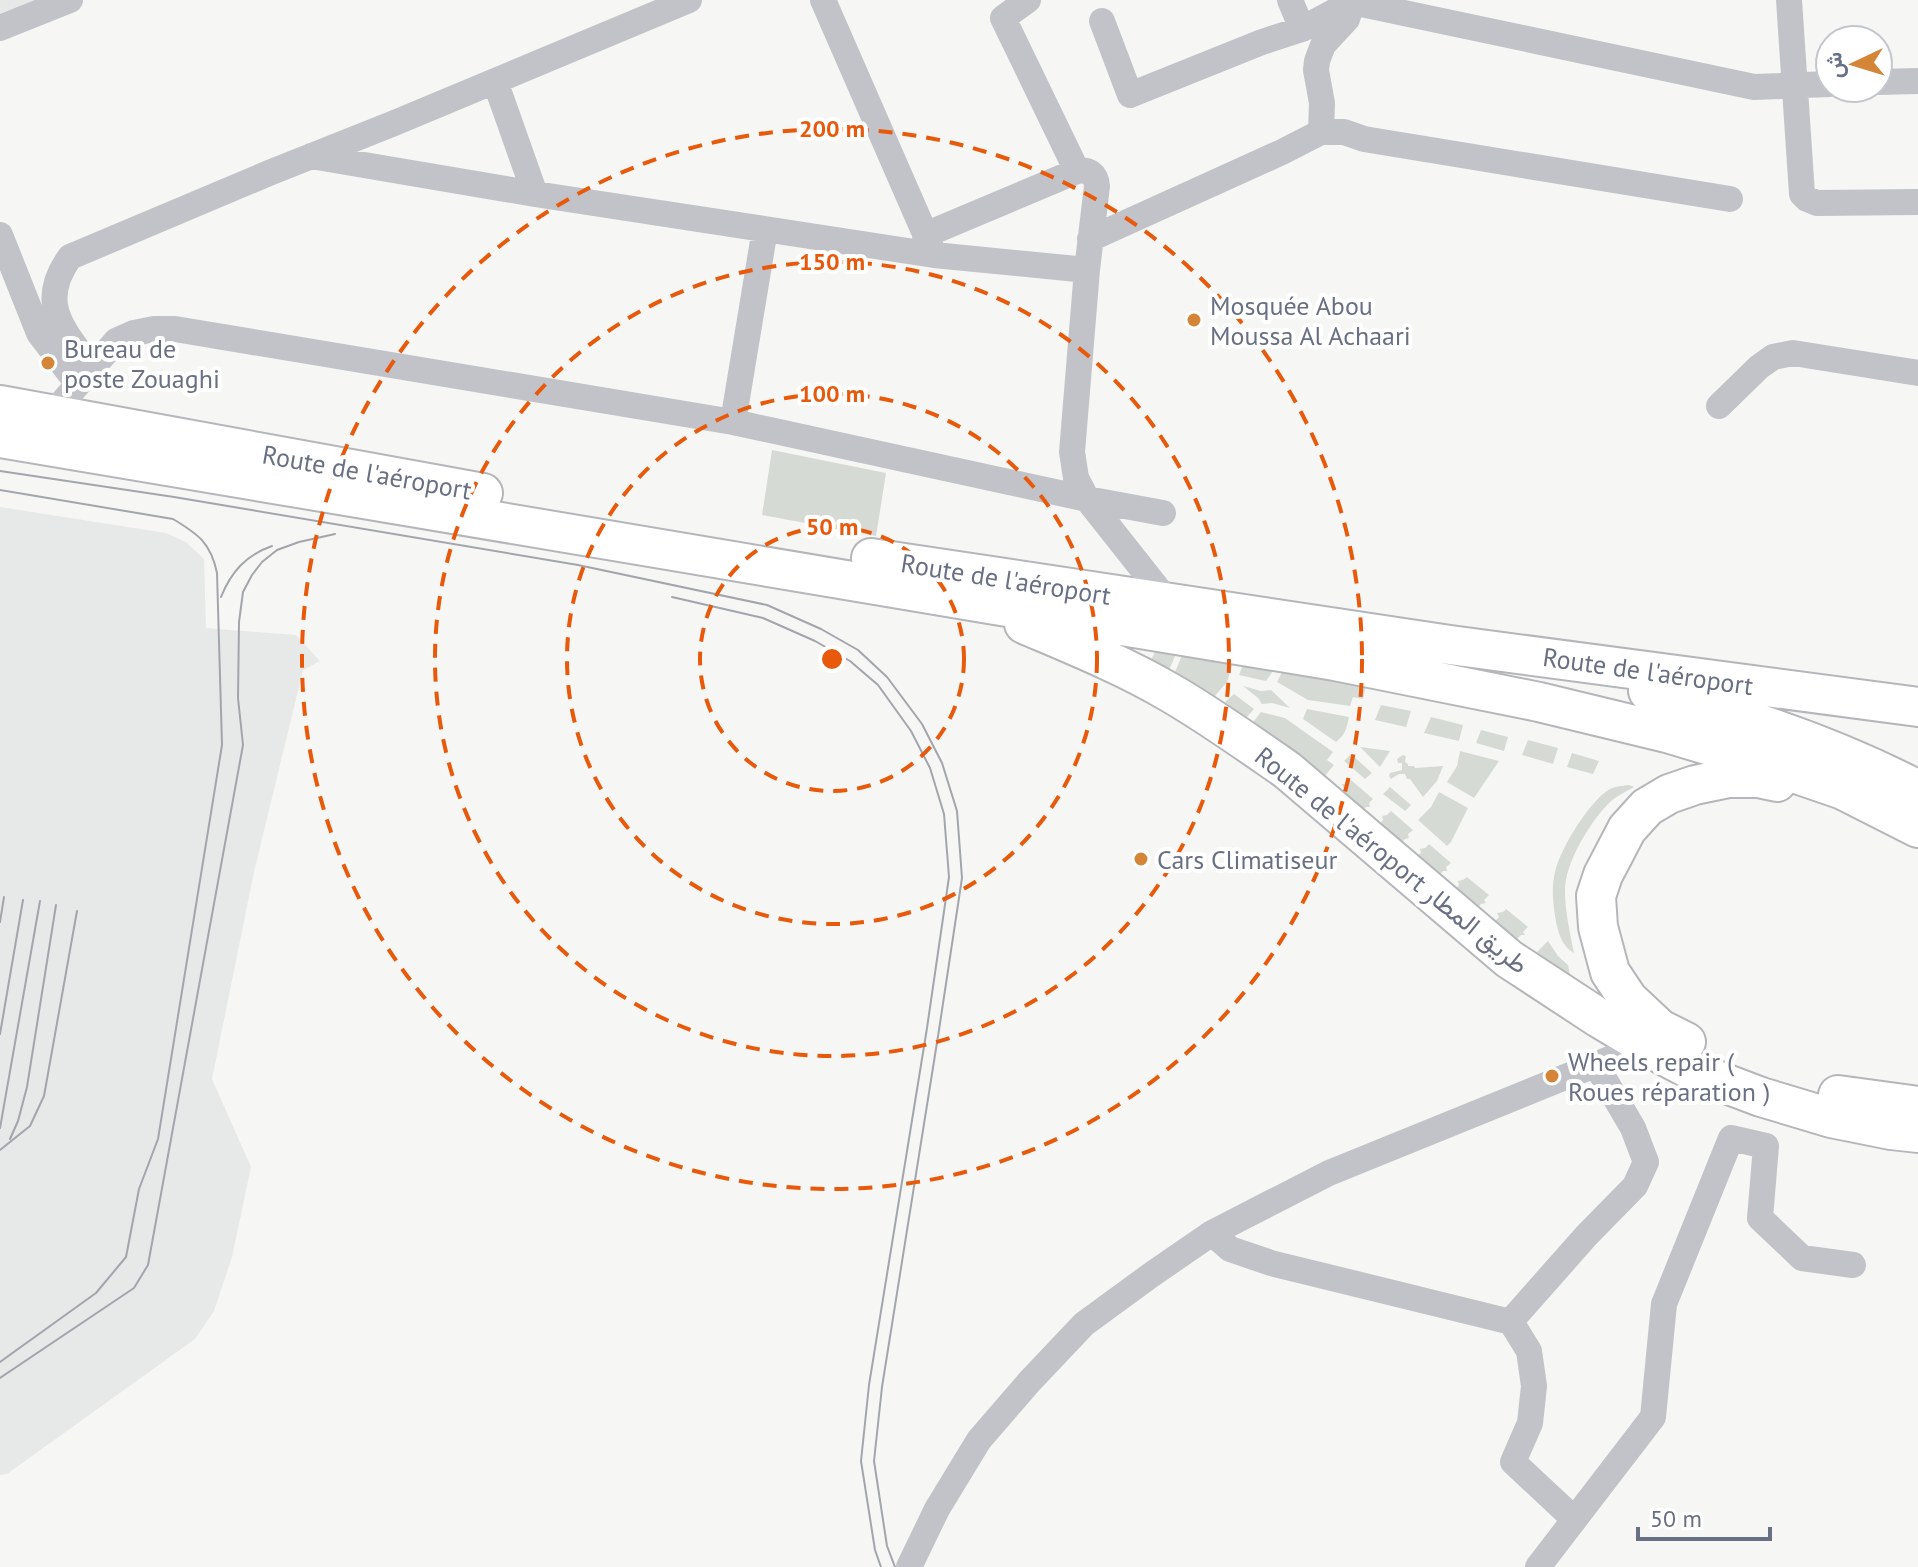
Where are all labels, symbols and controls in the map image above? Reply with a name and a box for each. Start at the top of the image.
north arrow [1814,24,1894,104]
text: ش [1819,51,1849,80]
text: 200 m [799,113,865,144]
text: 150 m [799,246,865,277]
place label: Mosquée Abou Moussa Al Achaari [1210,289,1411,352]
marker: Mosquée Abou Moussa Al Achaari [1185,311,1203,329]
place label: Bureau de poste Zouaghi [64,332,220,395]
marker: Bureau de poste Zouaghi [39,354,57,372]
text: 100 m [799,378,865,409]
street label: Route de l'aéroport [260,437,474,507]
text: 50 m [806,511,858,542]
street label: Route de l'aéroport [899,546,1113,612]
street label: Route de l'aéroport [1541,640,1755,702]
centre of rings [818,645,846,673]
street label: Route de l'aéroport طريق المطار [1248,739,1536,981]
place label: Cars Climatiseur [1157,843,1337,876]
marker: Cars Climatiseur [1132,850,1150,868]
place label: Wheels repair ( Roues réparation ) [1568,1045,1770,1108]
marker: Wheels repair ( Roues réparation ) [1543,1067,1561,1085]
scale bar [1638,1491,1770,1541]
text: 50 m [1650,1503,1702,1534]

